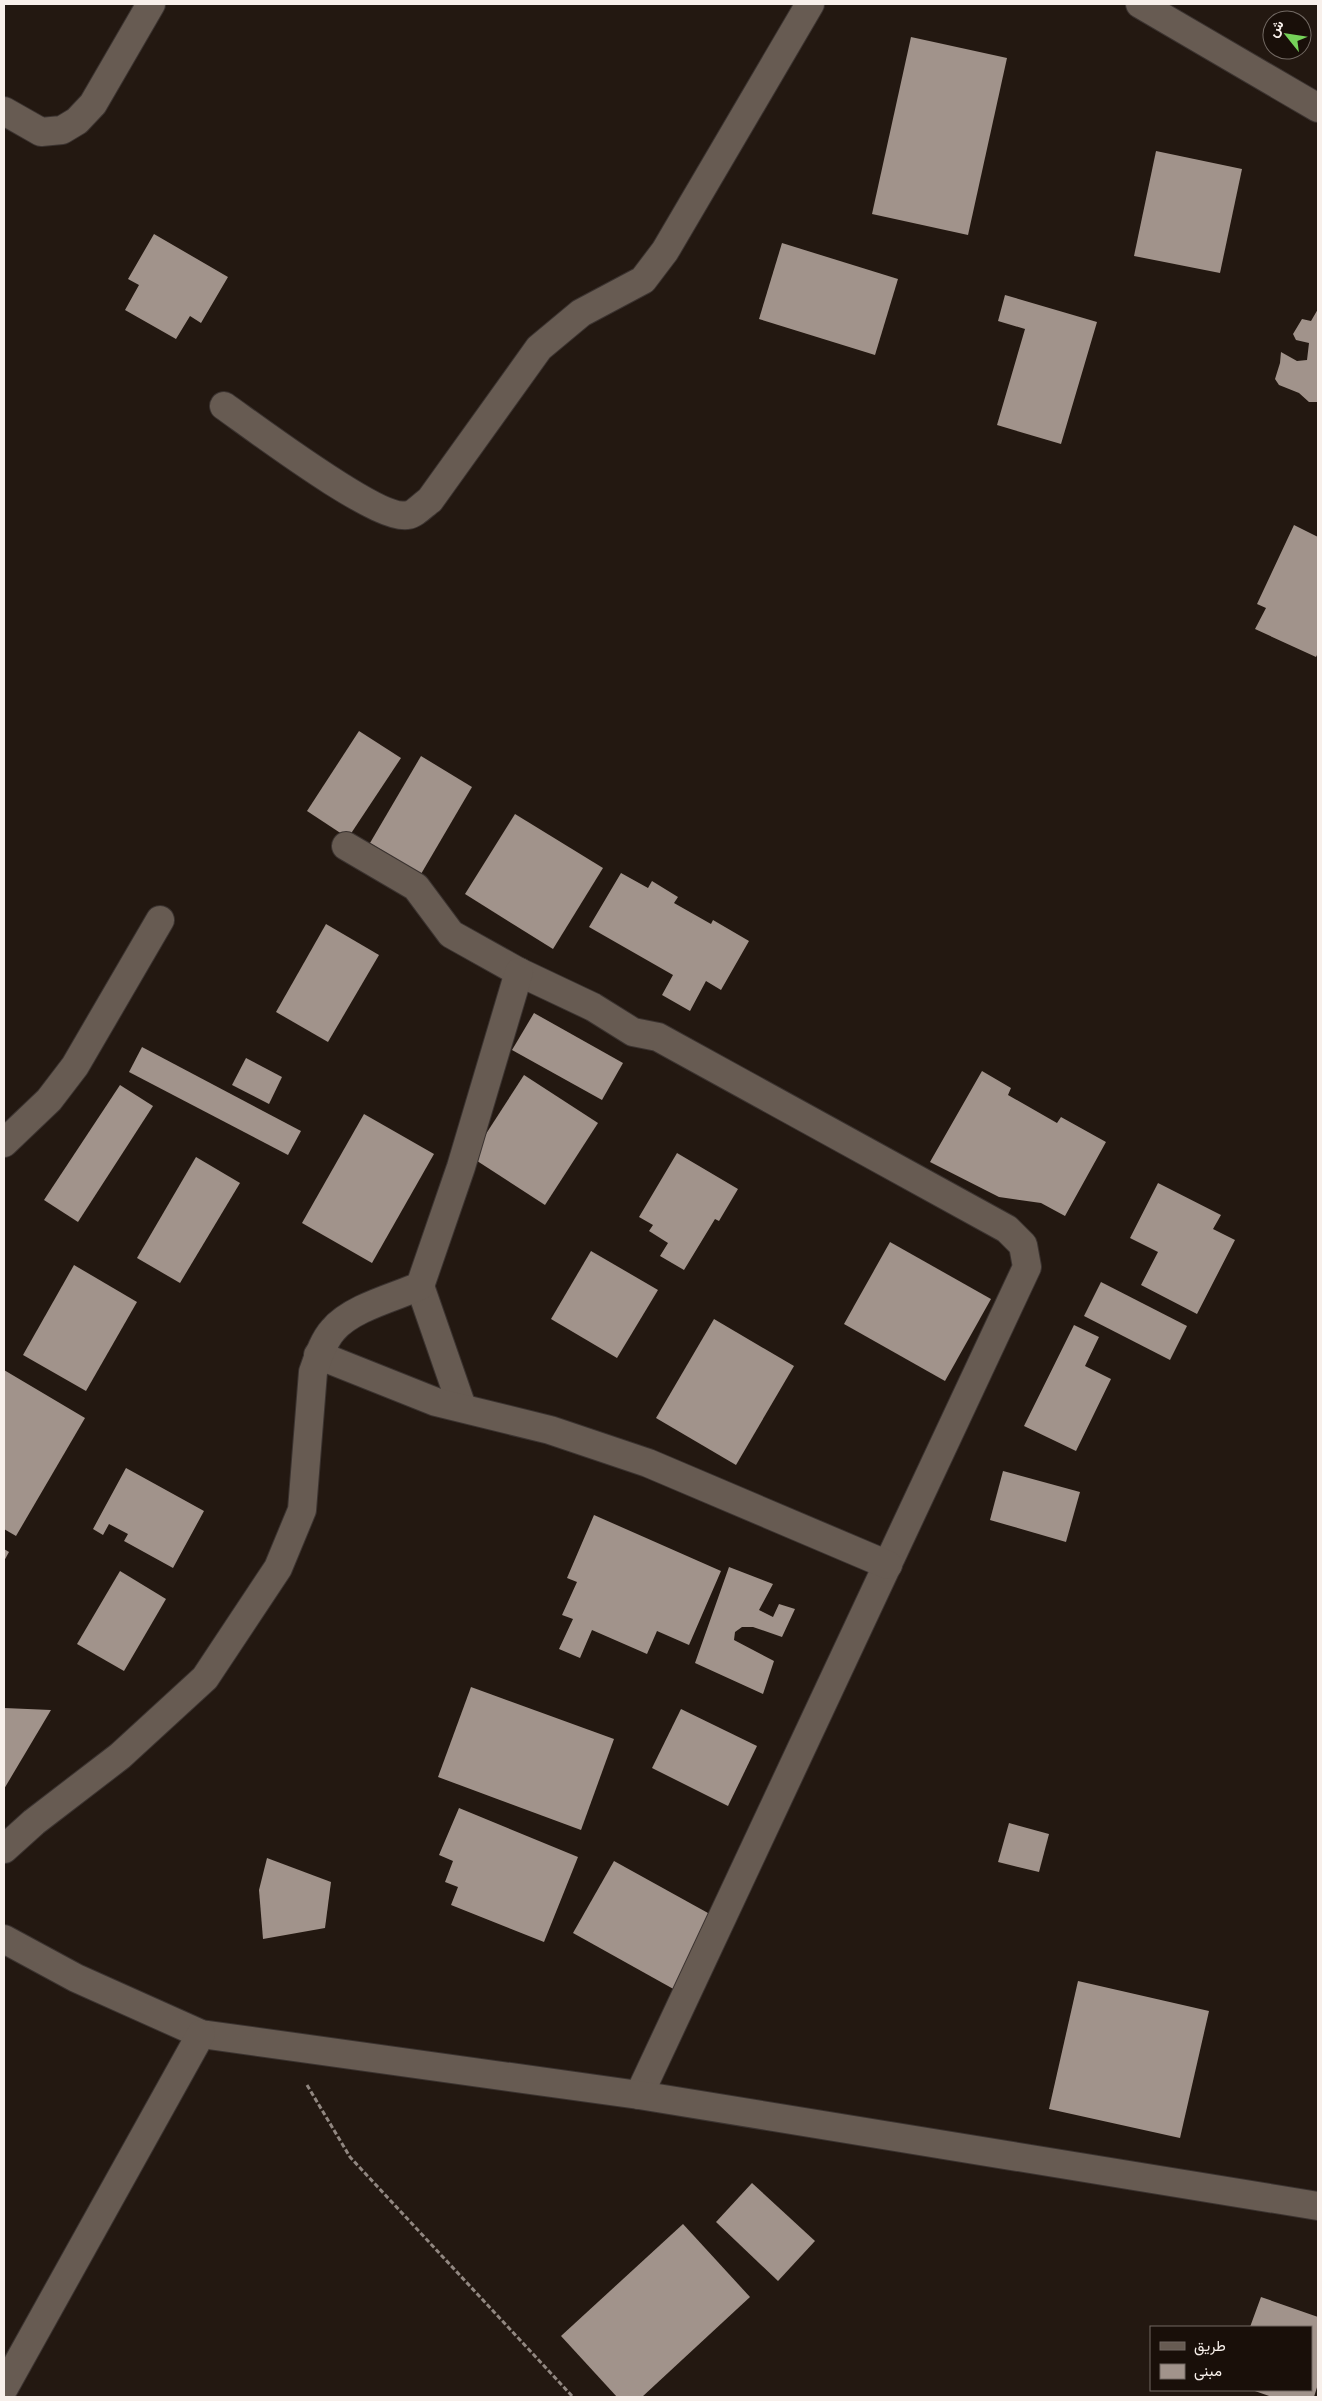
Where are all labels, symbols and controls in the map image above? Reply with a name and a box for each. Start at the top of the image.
north arrow [1262,10,1312,60]
text: ش [1264,17,1288,40]
legend [1150,2326,1312,2391]
text: طريق [1194,2336,1226,2356]
text: مبنى [1194,2361,1222,2381]

